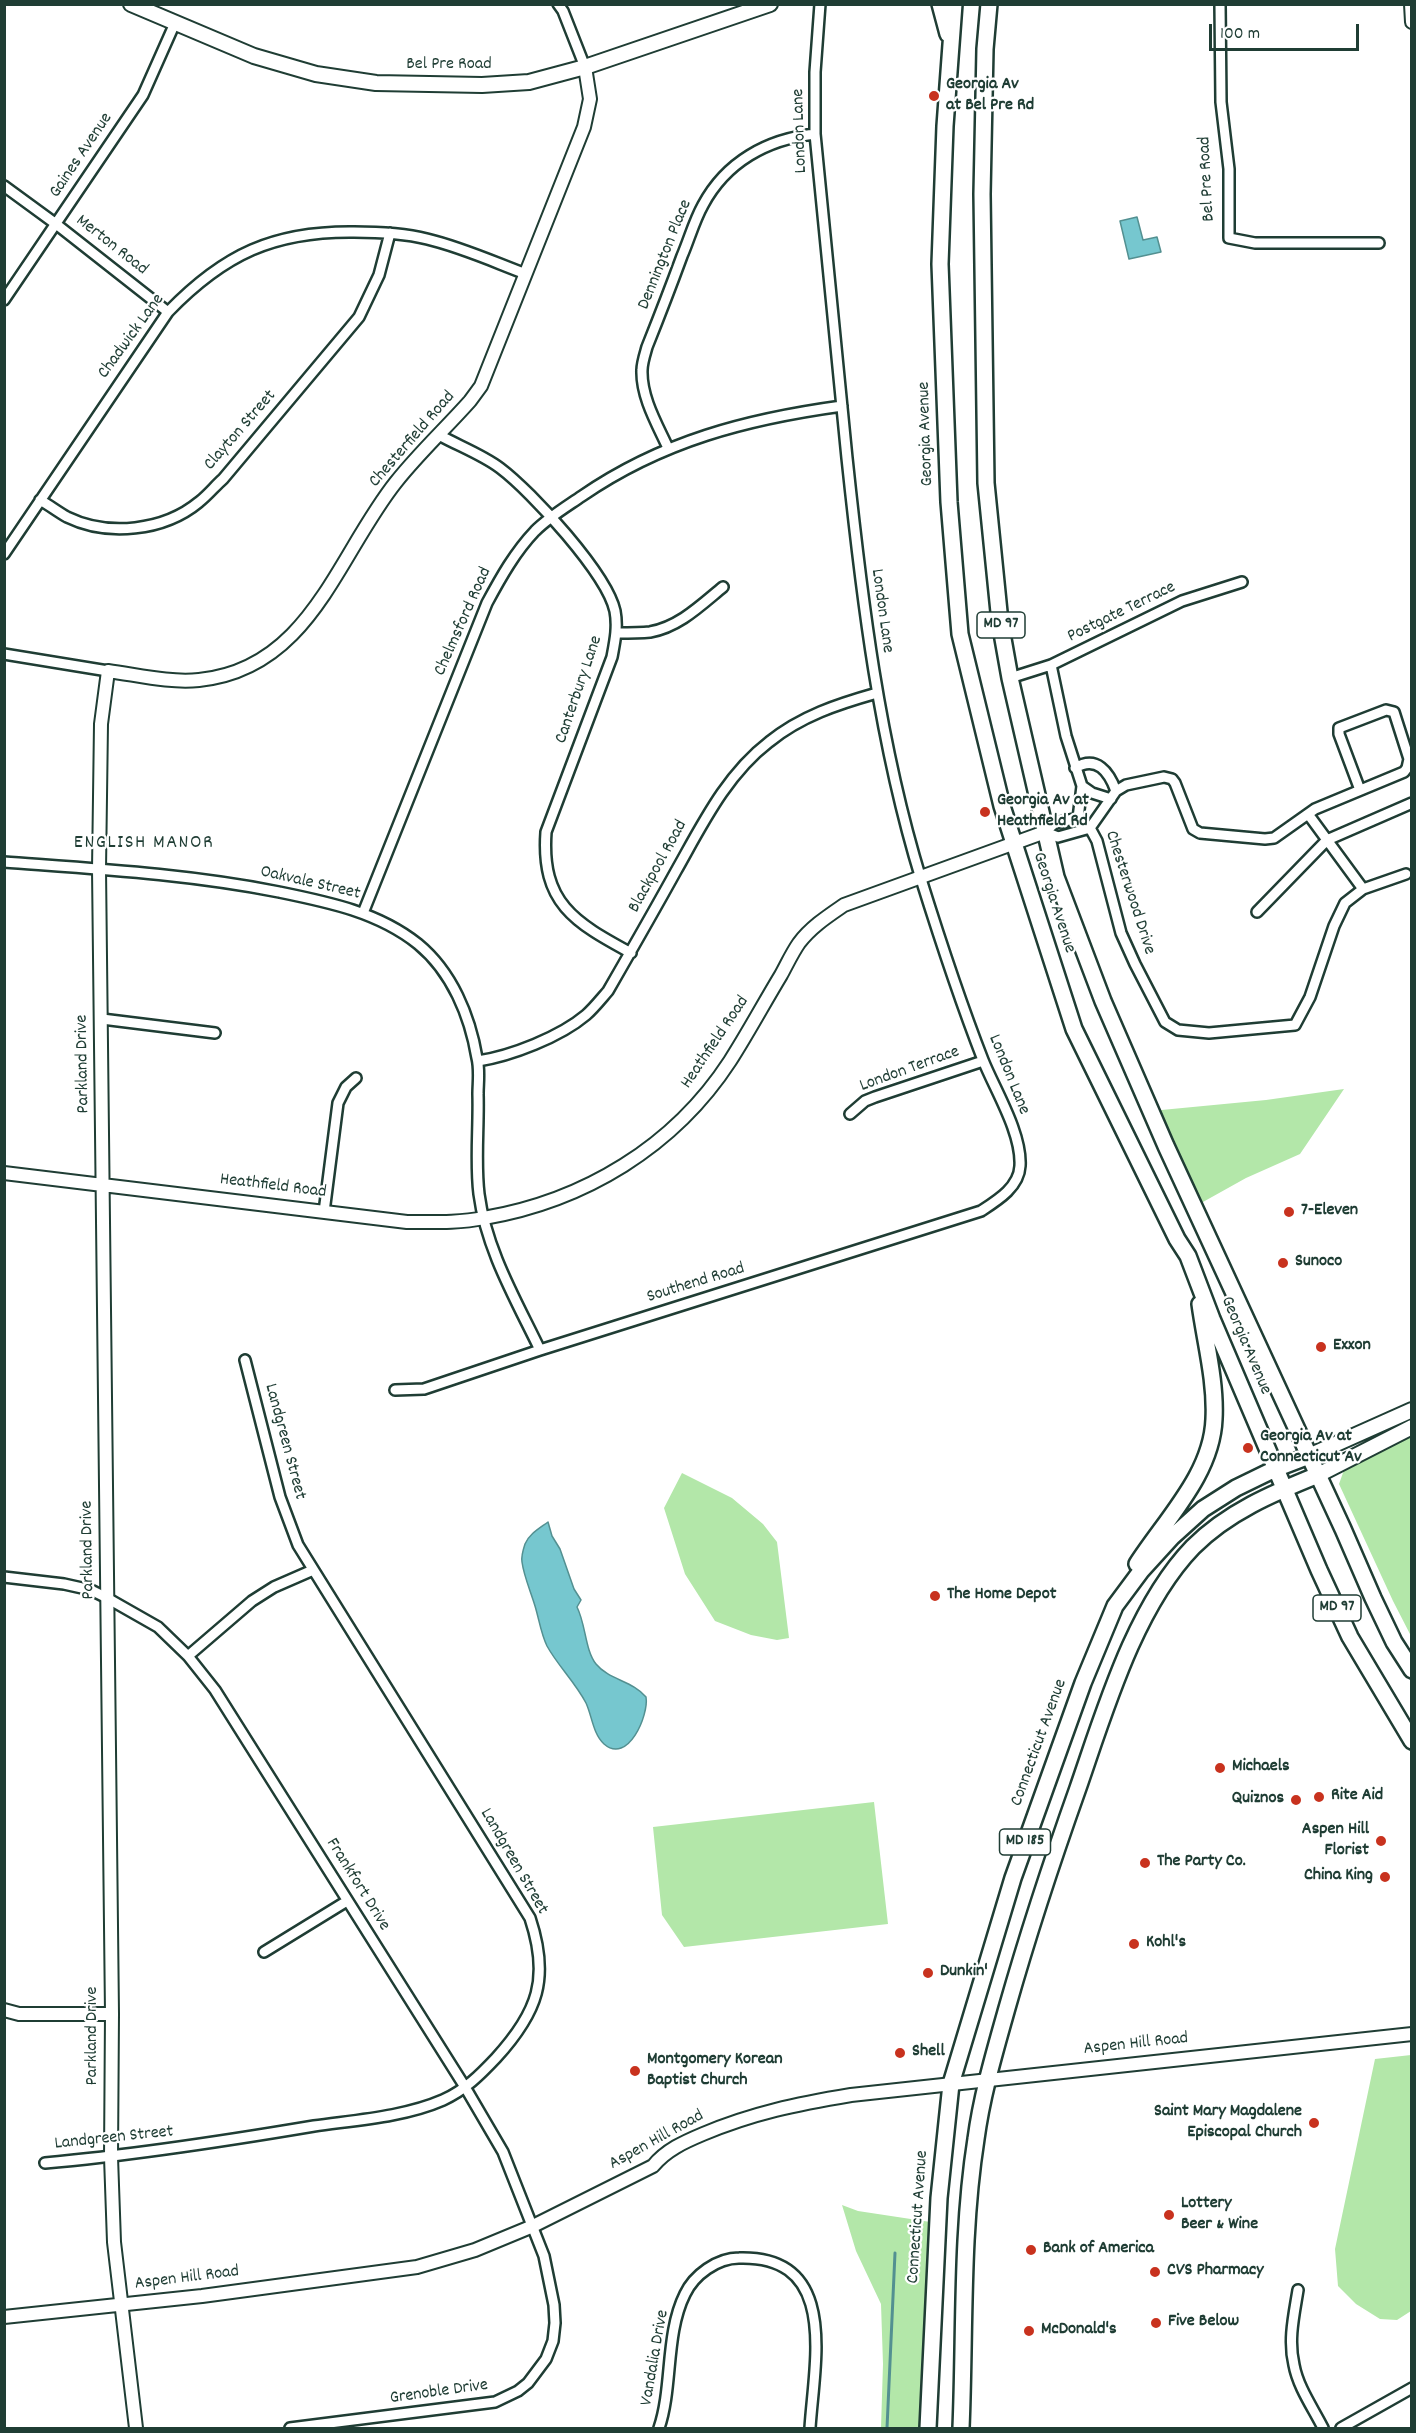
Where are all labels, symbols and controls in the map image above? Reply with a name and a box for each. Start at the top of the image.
scale bar [1212,12,1362,50]
text: 100 m [1220,22,1260,47]
street label: Bel Pre Road [406,55,492,77]
place label: Georgia Av at Bel Pre Rd [946,75,1034,118]
street label: London Lane [789,88,813,174]
marker: Georgia Av at Bel Pre Rd [927,89,941,103]
street label: Gaines Avenue [46,109,118,203]
street label: Bel Pre Road [1195,136,1221,222]
street label: Dennington Place [634,197,698,313]
street label: Merton Road [71,211,151,281]
street label: Chadwick Lane [94,290,170,384]
street label: Georgia Avenue [914,381,940,487]
street label: Clayton Street [200,386,282,476]
street label: Chesterfield Road [365,387,461,493]
street label: Chelmsford Road [430,564,498,680]
street label: London Lane [864,568,898,654]
street label: Postgate Terrace [1064,578,1180,648]
road number: MD 97 [977,612,1025,638]
street label: Canterbury Lane [551,633,609,747]
place label: Georgia Av at Heathfield Rd [997,791,1089,834]
marker: Georgia Av at Heathfield Rd [978,805,992,819]
street label: Blackpool Road [625,817,693,917]
street label: Chesterwood Drive [1099,828,1159,958]
district label: ENGLISH MANOR [74,832,214,856]
street label: Georgia Avenue [1027,850,1079,956]
street label: Oakvale Street [258,862,362,906]
street label: Heathfield Road [677,993,755,1093]
street label: Parkland Drive [72,1014,96,1114]
street label: London Lane [982,1032,1034,1118]
street label: London Terrace [857,1042,963,1098]
street label: Heathfield Road [218,1170,328,1204]
place label: 7-Eleven [1301,1201,1358,1223]
marker: 7-Eleven [1282,1205,1296,1219]
place label: Sunoco [1295,1252,1342,1274]
marker: Sunoco [1276,1256,1290,1270]
street label: Southend Road [645,1259,747,1309]
street label: Georgia Avenue [1215,1294,1275,1398]
place label: Exxon [1333,1336,1371,1358]
marker: Exxon [1314,1340,1328,1354]
street label: Landgreen Street [258,1382,310,1502]
place label: Georgia Av at Connecticut Av [1260,1427,1362,1470]
marker: Georgia Av at Connecticut Av [1241,1441,1255,1455]
street label: Parkland Drive [77,1500,101,1600]
place label: The Home Depot [947,1585,1056,1607]
marker: The Home Depot [928,1589,942,1603]
road number: MD 97 [1313,1595,1361,1621]
street label: Connecticut Avenue [1007,1677,1073,1809]
place label: Michaels [1232,1757,1290,1779]
marker: Michaels [1213,1761,1227,1775]
place label: Rite Aid [1331,1786,1383,1808]
place label: Quiznos [1232,1789,1284,1811]
marker: Rite Aid [1312,1790,1326,1804]
marker: Quiznos [1289,1793,1303,1807]
street label: Landgreen Street [474,1805,552,1919]
place label: Aspen Hill Florist [1302,1820,1369,1862]
road number: MD 185 [1000,1829,1050,1855]
marker: Aspen Hill Florist [1374,1834,1388,1848]
street label: Frankfort Drive [320,1835,394,1935]
place label: The Party Co. [1157,1852,1246,1874]
marker: The Party Co. [1138,1856,1152,1870]
place label: China King [1304,1866,1373,1888]
marker: China King [1378,1870,1392,1884]
place label: Kohl's [1146,1933,1186,1955]
marker: Kohl's [1127,1937,1141,1951]
place label: Dunkin' [940,1962,988,1984]
marker: Dunkin' [921,1966,935,1980]
street label: Parkland Drive [83,1987,105,2085]
street label: Aspen Hill Road [1083,2029,1189,2061]
place label: Shell [912,2042,945,2064]
marker: Shell [893,2046,907,2060]
place label: Montgomery Korean Baptist Church [647,2050,782,2092]
marker: Montgomery Korean Baptist Church [628,2064,642,2078]
place label: Saint Mary Magdalene Episcopal Church [1154,2102,1302,2144]
street label: Aspen Hill Road [606,2106,708,2176]
marker: Saint Mary Magdalene Episcopal Church [1307,2116,1321,2130]
street label: Landgreen Street [54,2122,174,2156]
street label: Connecticut Avenue [904,2150,934,2284]
place label: Lottery Beer & Wine [1181,2194,1258,2236]
marker: Lottery Beer & Wine [1162,2208,1176,2222]
place label: Bank of America [1043,2239,1154,2261]
marker: Bank of America [1024,2243,1038,2257]
place label: CVS Pharmacy [1167,2261,1263,2283]
street label: Aspen Hill Road [134,2262,240,2296]
marker: CVS Pharmacy [1148,2265,1162,2279]
street label: Vandalia Drive [637,2308,675,2408]
place label: Five Below [1168,2312,1239,2334]
marker: Five Below [1149,2316,1163,2330]
place label: McDonald's [1041,2320,1117,2342]
marker: McDonald's [1022,2324,1036,2338]
street label: Grenoble Drive [389,2375,489,2411]

